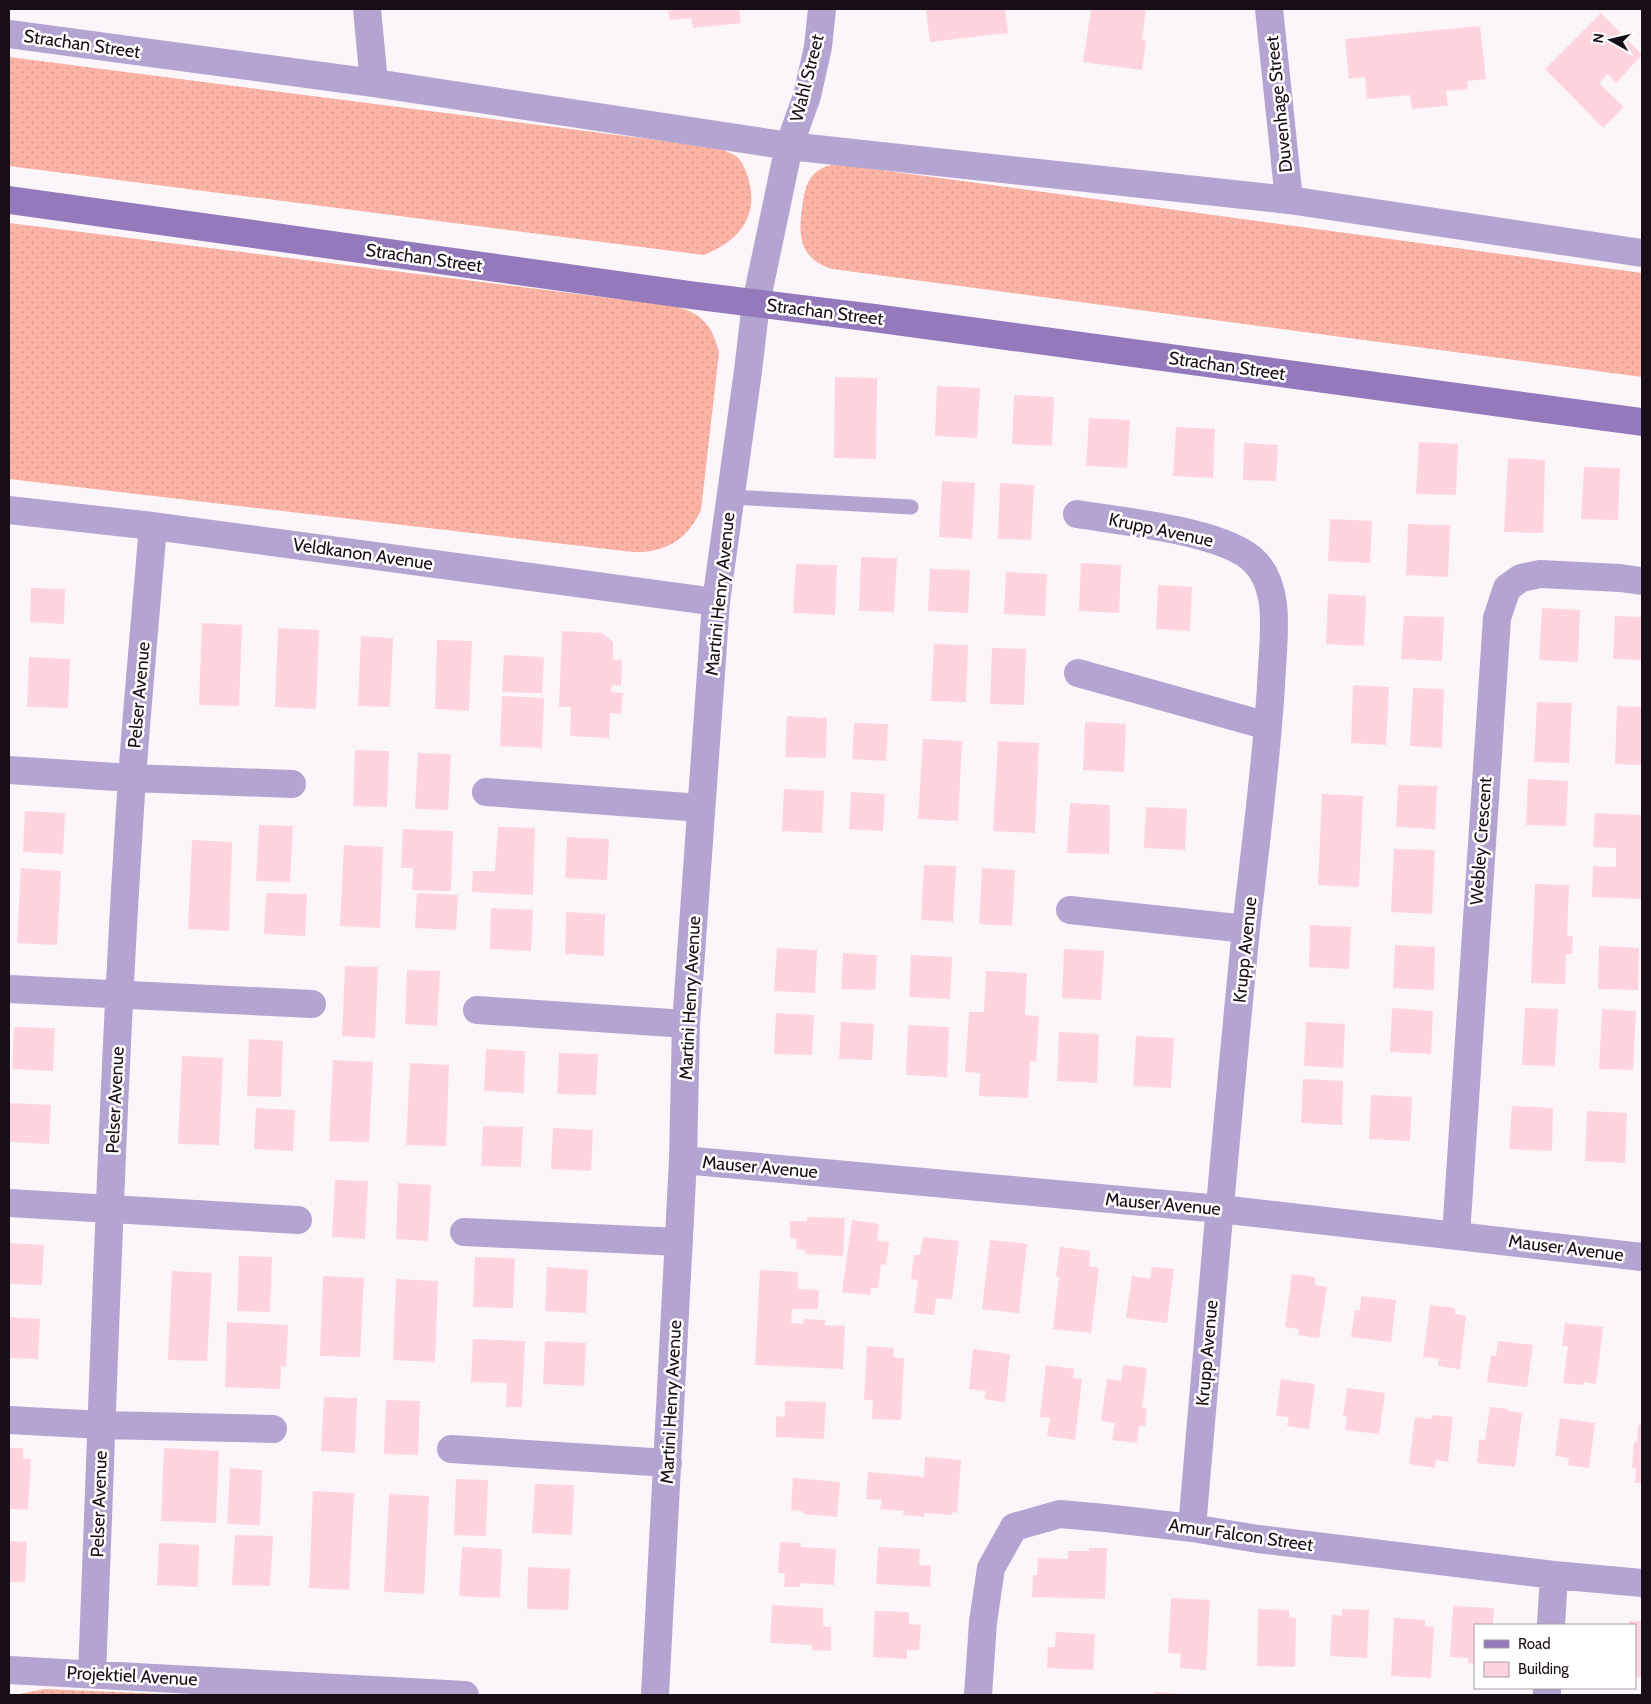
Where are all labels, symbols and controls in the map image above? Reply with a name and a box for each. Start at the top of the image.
north arrow [1586,15,1636,65]
street label: Strachan Street [22,25,142,63]
street label: Wahl Street [786,32,828,124]
text: N [1589,32,1608,44]
street label: Duvenhage Street [1261,35,1297,173]
street label: Strachan Street [364,239,484,277]
street label: Strachan Street [765,294,885,330]
street label: Strachan Street [1167,347,1287,385]
street label: Krupp Avenue [1107,508,1215,552]
street label: Martini Henry Avenue [700,511,740,677]
street label: Veldkanon Avenue [292,533,434,575]
street label: Pelser Avenue [123,641,155,749]
street label: Webley Crescent [1466,776,1496,906]
street label: Krupp Avenue [1228,896,1262,1004]
street label: Martini Henry Avenue [675,915,705,1081]
street label: Pelser Avenue [101,1046,129,1154]
street label: Mauser Avenue [701,1151,819,1183]
street label: Mauser Avenue [1104,1188,1222,1220]
street label: Mauser Avenue [1507,1230,1625,1266]
street label: Krupp Avenue [1191,1299,1223,1407]
street label: Martini Henry Avenue [656,1319,686,1485]
street label: Pelser Avenue [86,1450,112,1558]
street label: Amur Falcon Street [1167,1514,1315,1556]
legend [1474,1624,1636,1689]
text: Road [1518,1635,1551,1653]
text: Building [1518,1660,1569,1678]
street label: Projektiel Avenue [66,1662,198,1690]

